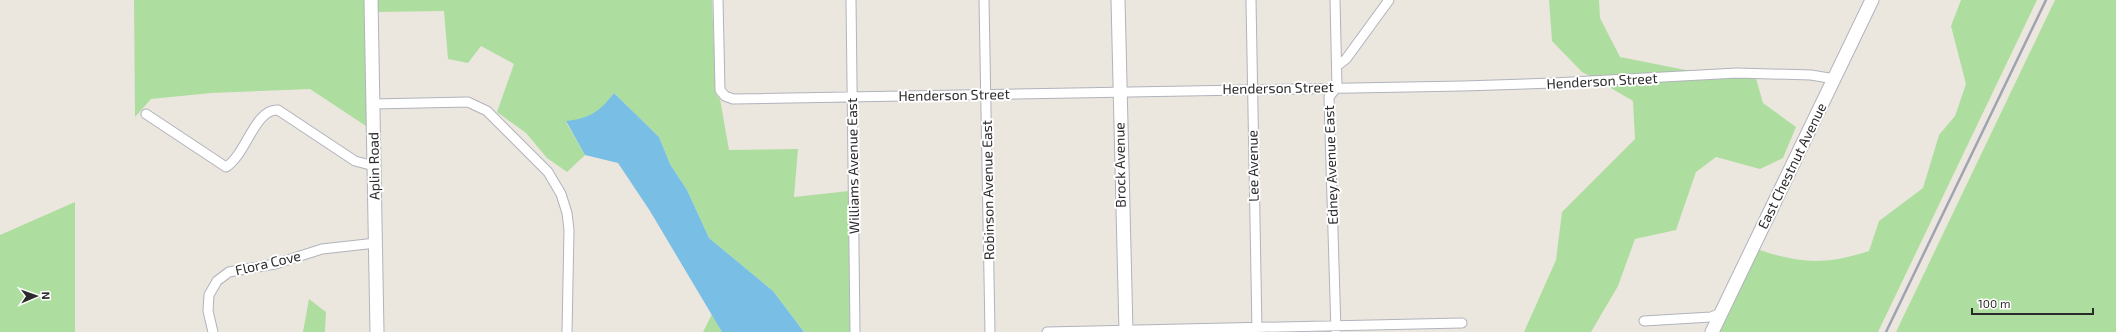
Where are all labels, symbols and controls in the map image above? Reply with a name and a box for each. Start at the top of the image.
street label: Henderson Street [1546,69,1658,92]
street label: Henderson Street [1222,78,1334,97]
street label: Henderson Street [898,85,1010,104]
street label: Williams Avenue East [843,98,862,234]
street label: East Chestnut Avenue [1754,100,1830,232]
street label: Edney Avenue East [1320,105,1341,225]
street label: Robinson Avenue East [978,120,997,260]
street label: Brock Avenue [1110,122,1129,208]
street label: Lee Avenue [1243,130,1262,202]
street label: Aplin Road [364,132,383,200]
street label: Flora Cove [233,247,302,278]
north arrow [16,276,56,316]
scale bar [1972,290,2093,316]
text: N [40,291,53,300]
text: 100 m [1978,296,2010,310]

